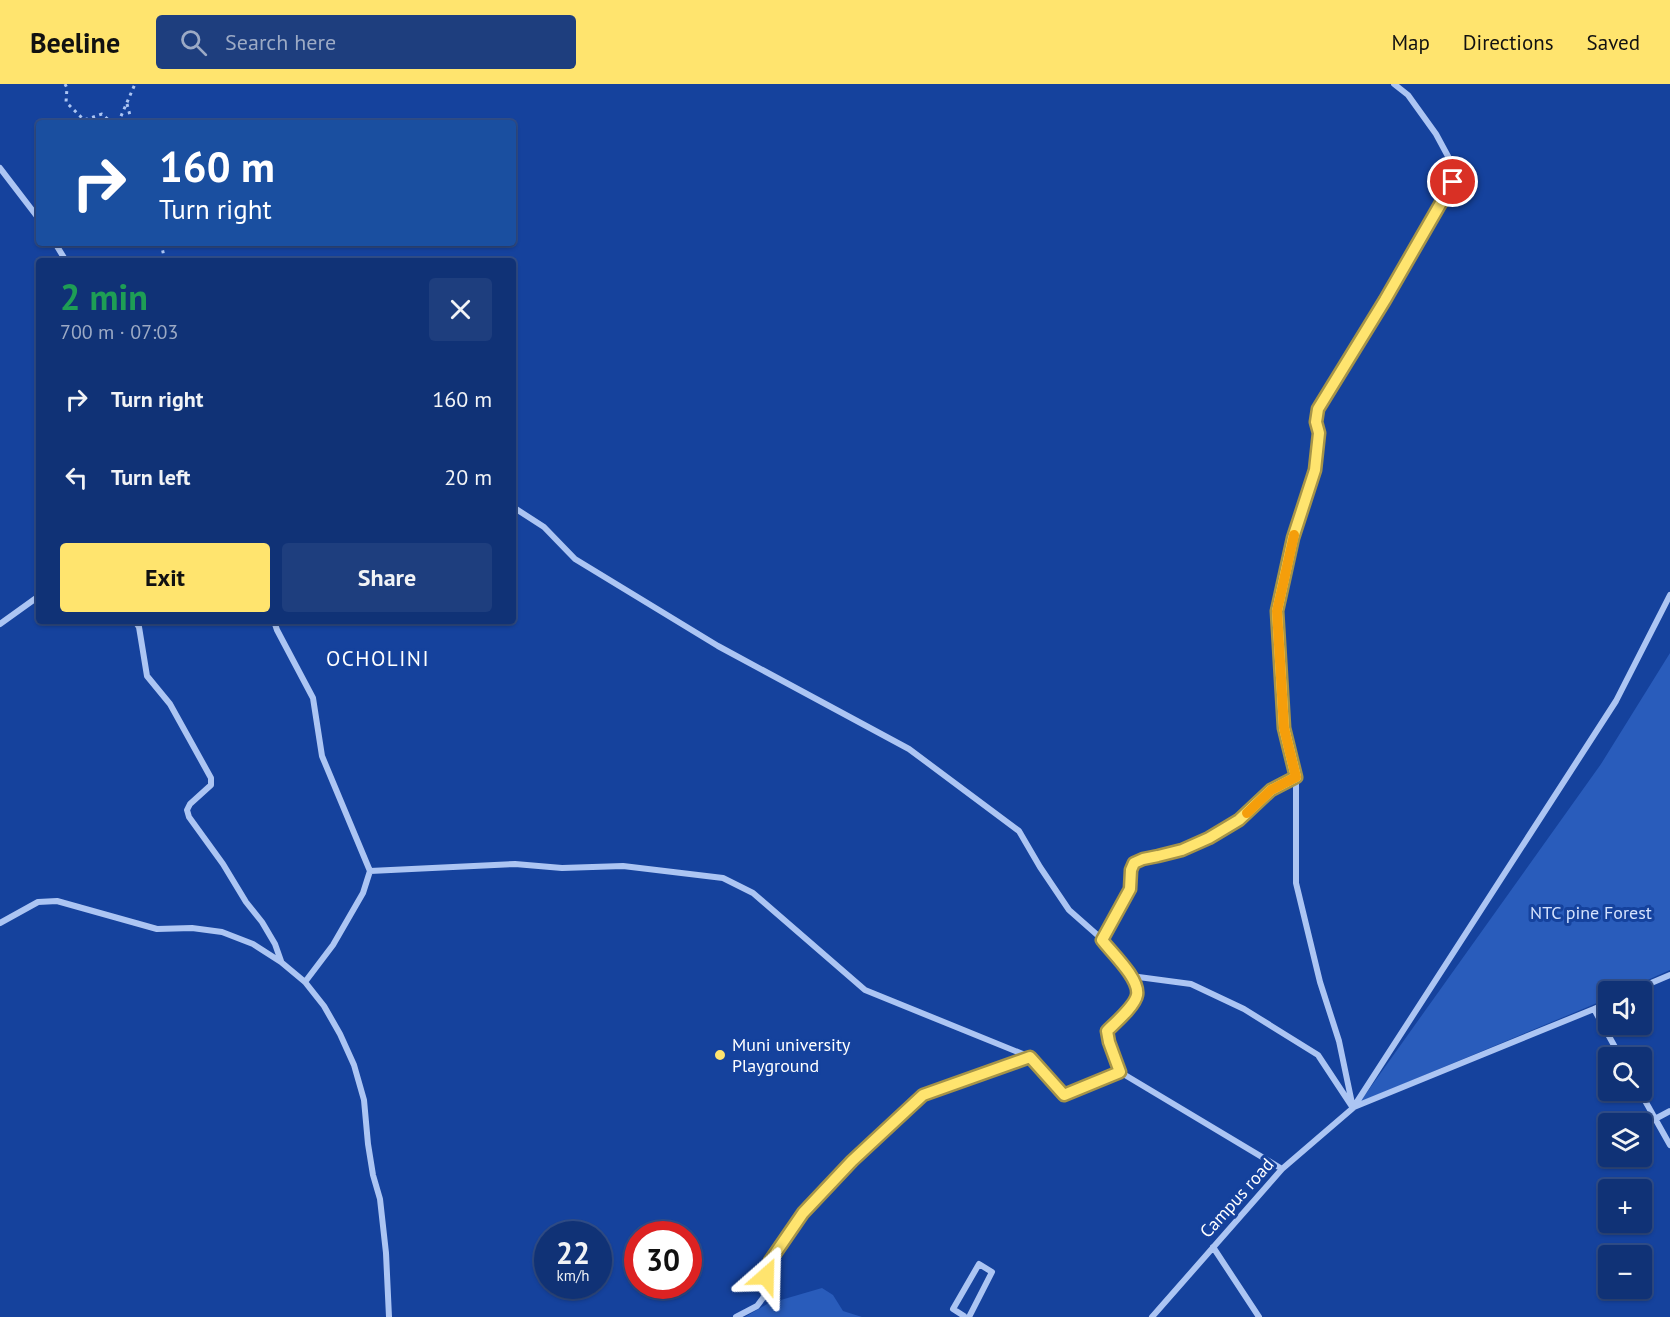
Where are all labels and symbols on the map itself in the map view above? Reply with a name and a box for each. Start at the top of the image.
pin [1427,156,1478,207]
district label: OCHOLINI [326,645,430,672]
park label: NTC pine Forest [1530,901,1652,924]
place label: Muni university Playground [732,1033,851,1077]
marker: Muni university Playground [713,1048,727,1062]
street label: Campus road [1195,1153,1279,1242]
speed limit sign: 30 [624,1221,702,1299]
position arrow [734,1244,798,1308]

